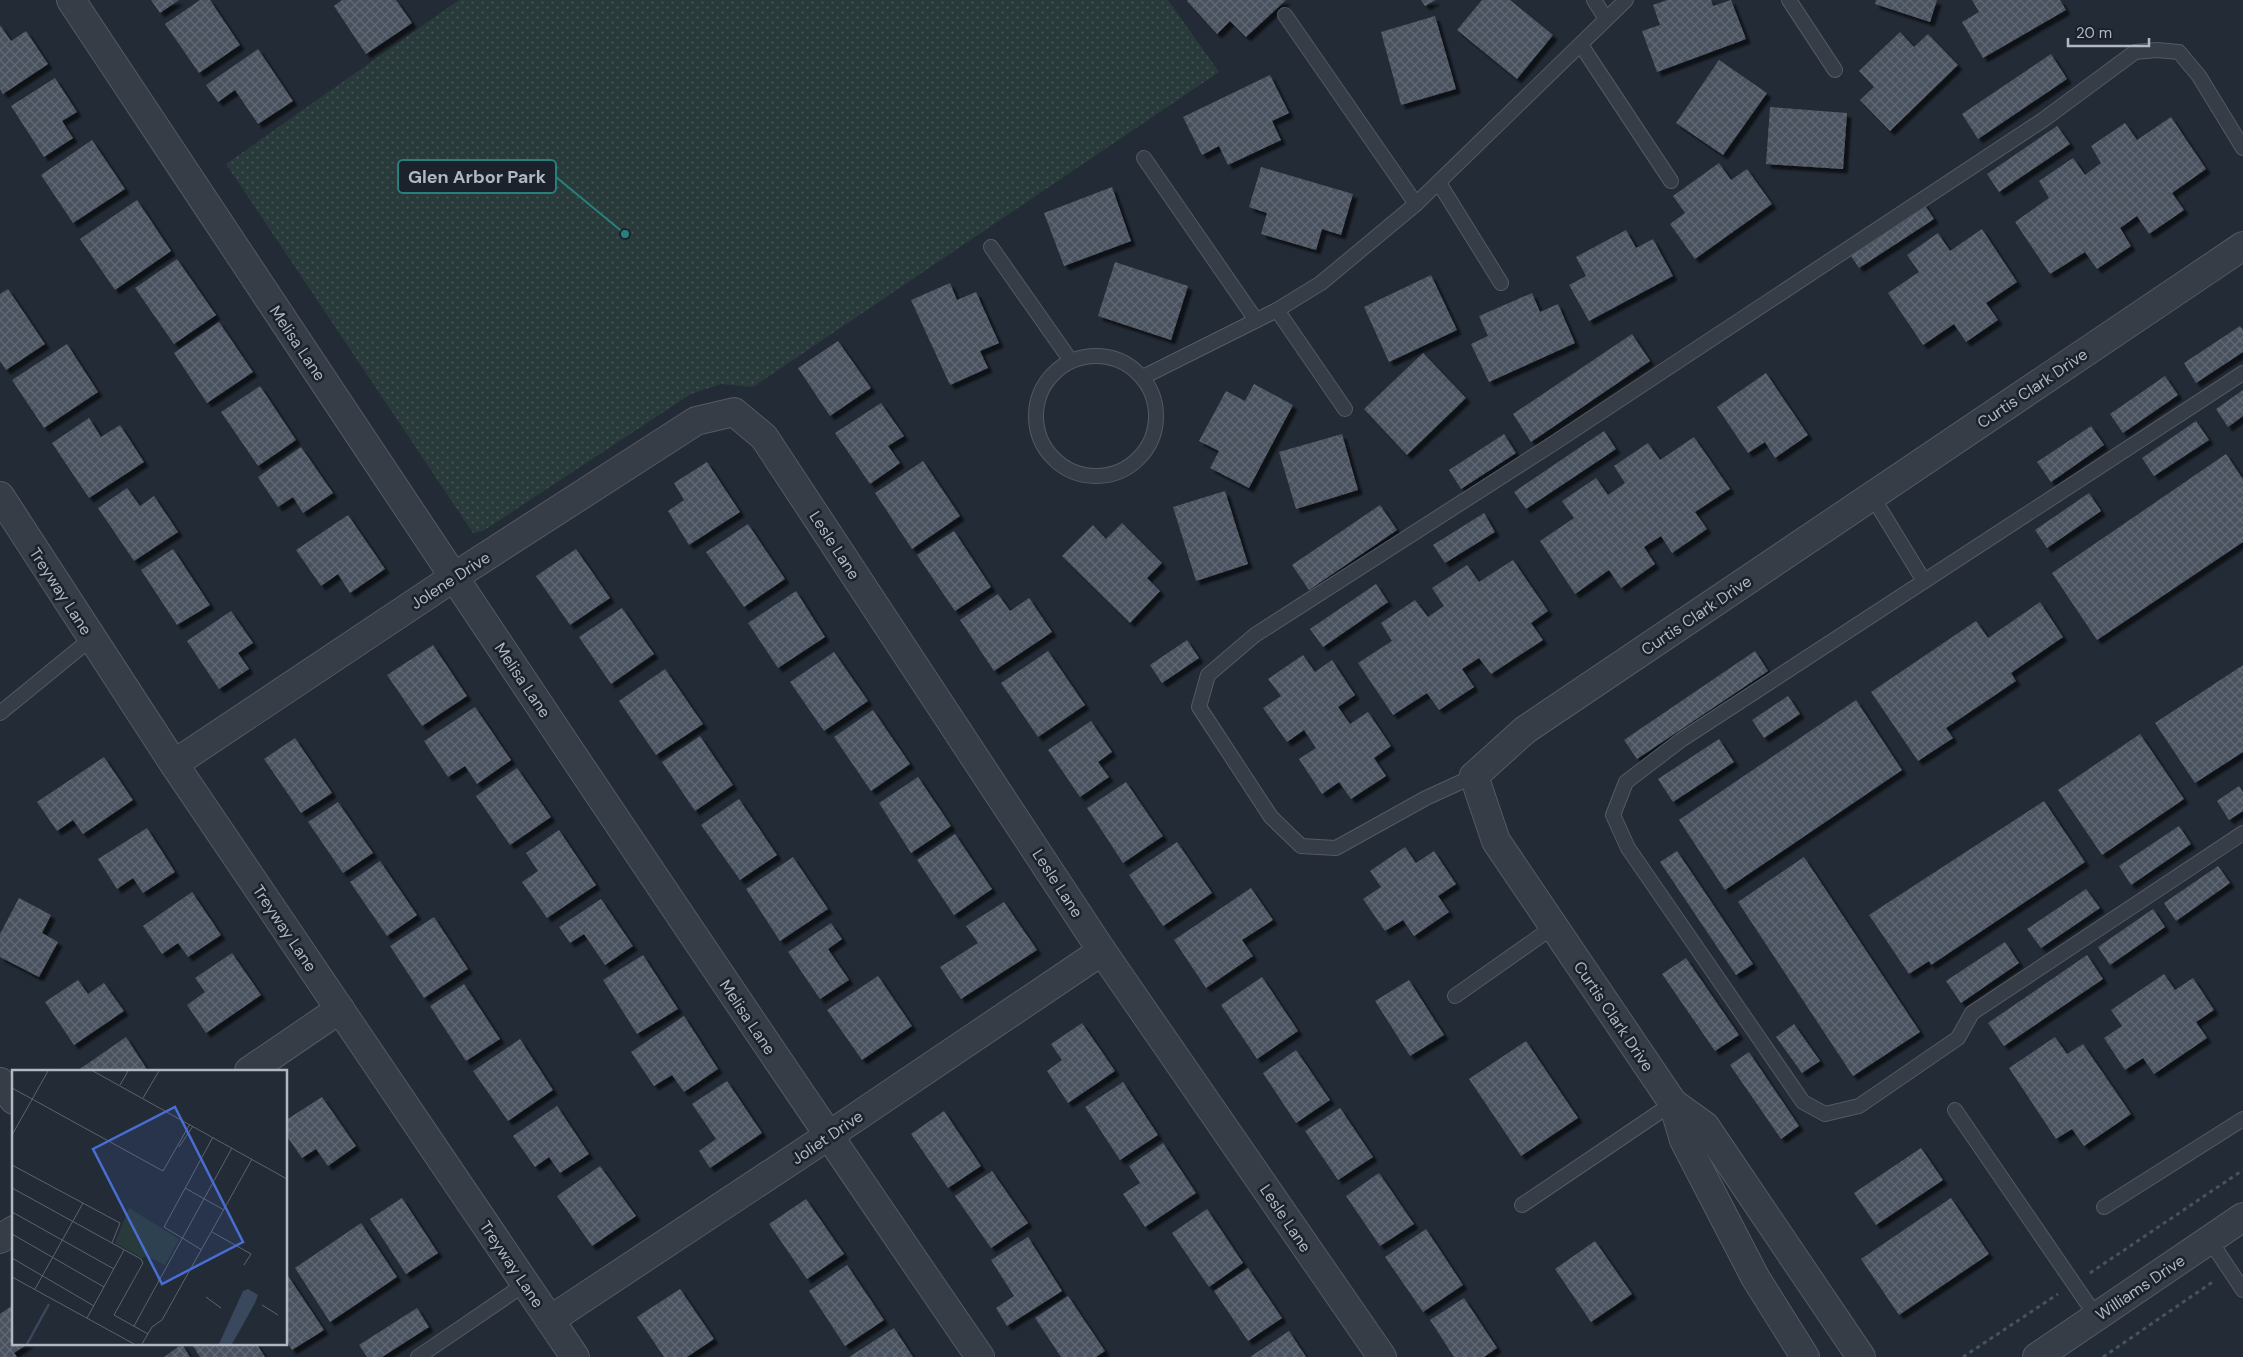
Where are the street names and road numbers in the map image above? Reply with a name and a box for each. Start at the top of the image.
street label: Melisa Lane [265,302,330,385]
street label: Curtis Clark Drive [1973,344,2092,433]
street label: Lesle Lane [805,507,865,584]
street label: Treyway Lane [24,543,97,639]
street label: Jolene Drive [407,547,494,614]
street label: Curtis Clark Drive [1637,571,1756,660]
street label: Melisa Lane [490,639,555,722]
street label: Lesle Lane [1028,845,1088,922]
street label: Treyway Lane [248,881,321,976]
street label: Curtis Clark Drive [1569,957,1658,1076]
street label: Melisa Lane [715,976,780,1059]
street label: Joliet Drive [787,1106,867,1169]
street label: Lesle Lane [1255,1180,1316,1256]
street label: Treyway Lane [475,1217,548,1312]
street label: Williams Drive [2092,1250,2189,1325]

